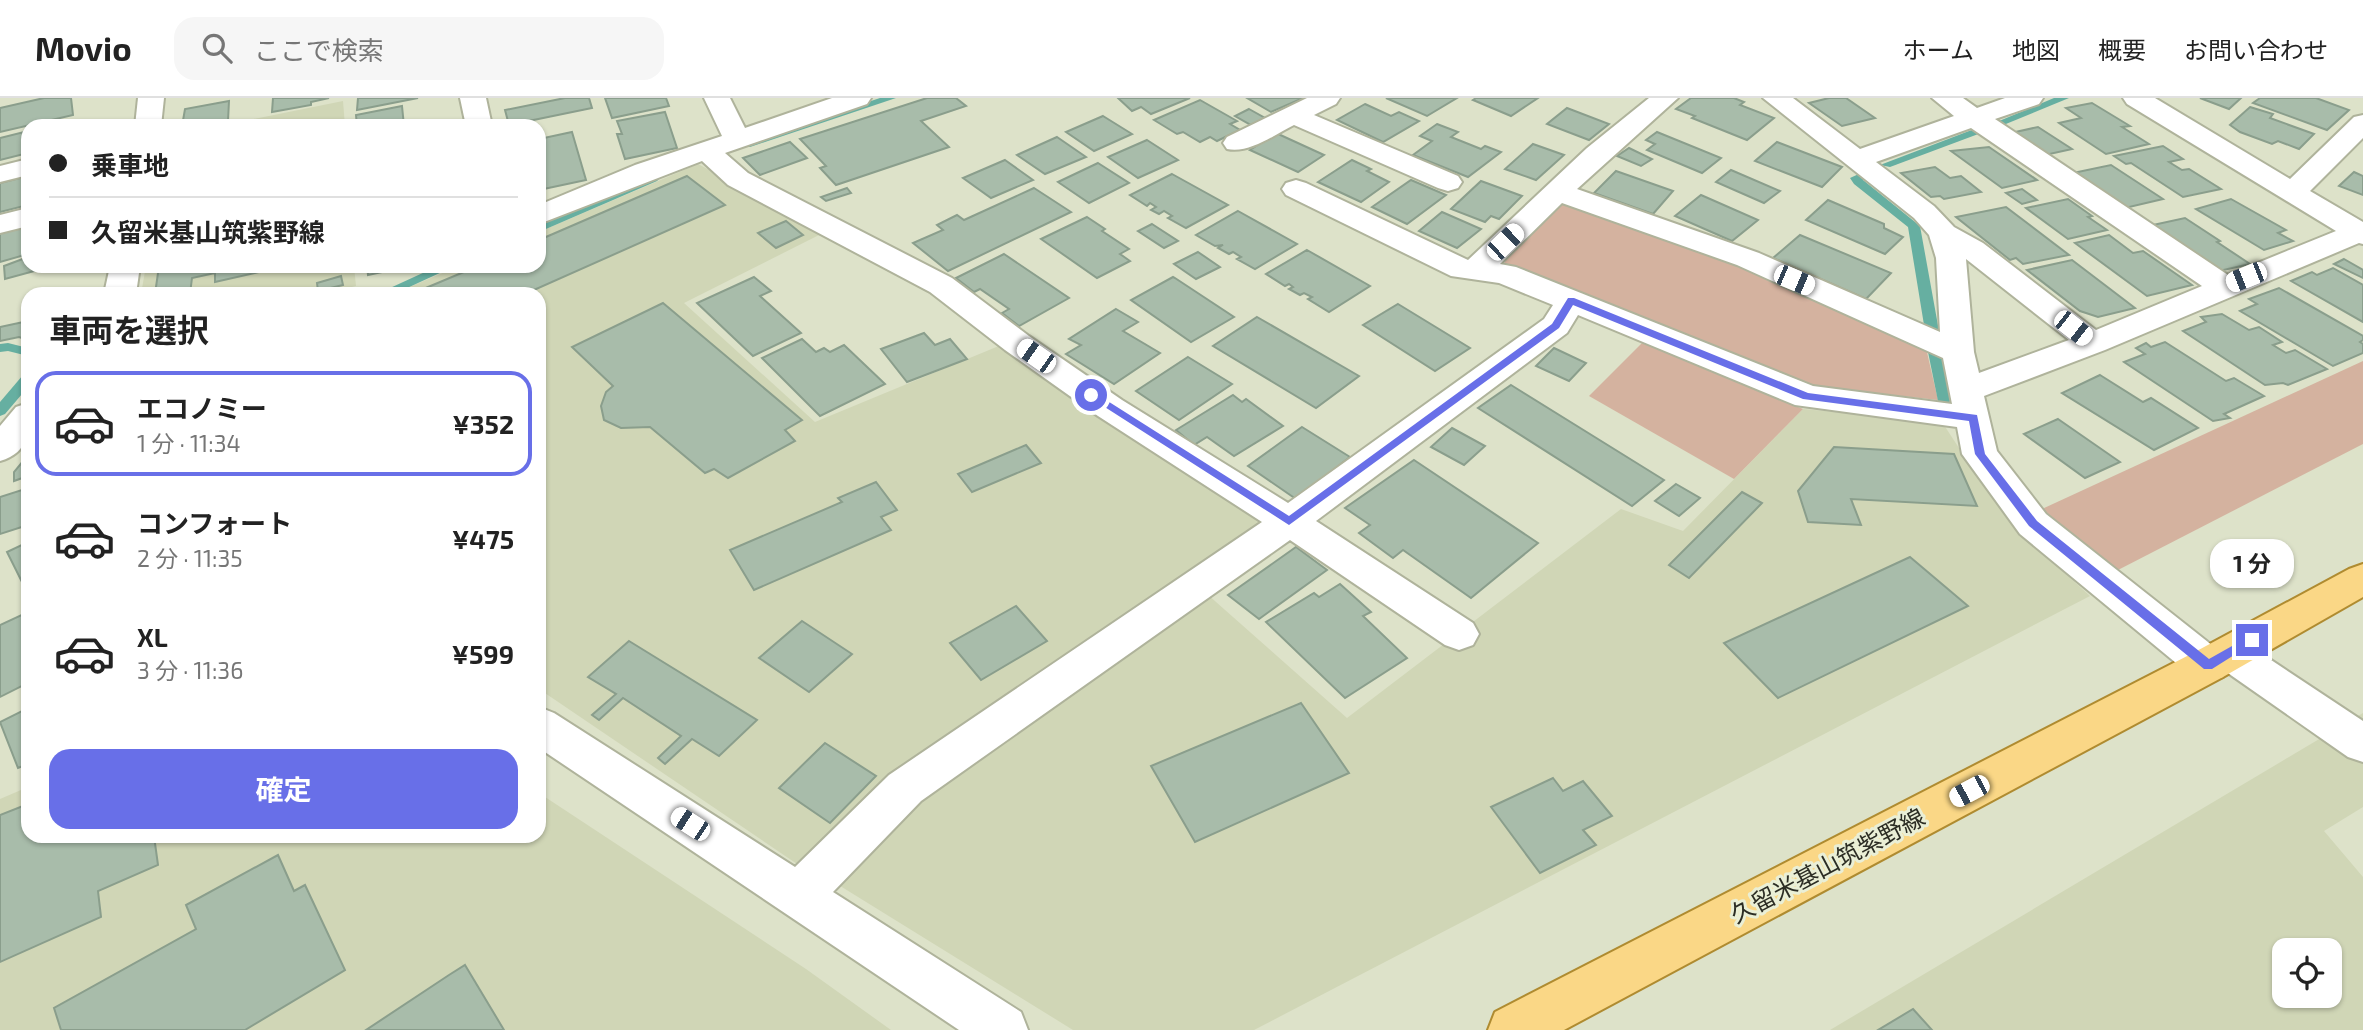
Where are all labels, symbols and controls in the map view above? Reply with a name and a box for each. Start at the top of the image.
search box [174,17,664,80]
text: Movio [35,28,132,68]
icon: search [198,29,236,67]
text: ここで検索 [254,34,384,65]
text: ホーム [1903,35,1974,64]
text: 地図 [2012,35,2060,64]
text: 概要 [2098,35,2146,64]
text: お問い合わせ [2184,35,2328,64]
text: 乗車地 [91,149,169,180]
text: 久留米基山筑紫野線 [91,216,325,247]
car [1483,220,1528,264]
car [2223,259,2270,295]
car [1771,262,1818,298]
car [2050,307,2097,349]
text: 車両を選択 [49,310,209,348]
car [1013,335,1060,377]
route start [1075,379,1107,411]
icon: car [53,392,116,455]
text: エコノミー [137,392,267,423]
text: ¥352 [453,408,514,439]
text: 1 分 · 11:34 [137,429,241,457]
icon: car [53,507,116,570]
text: コンフォート [137,507,292,538]
text: ¥475 [452,523,514,554]
callout: 1 分 [2210,538,2294,588]
text: 2 分 · 11:35 [137,544,243,572]
text: 1 分 [2233,549,2271,577]
text: XL [137,621,168,652]
icon: car [53,622,116,685]
route end [2236,624,2268,656]
text: ¥599 [452,638,514,669]
text: 3 分 · 11:36 [137,656,243,684]
button: 確定 [49,749,518,829]
car [1946,772,1993,810]
street label: 久留米基山筑紫野線 [1725,801,1929,929]
car [667,804,714,844]
map controls [2272,938,2342,1008]
button: locate [2272,938,2342,1008]

